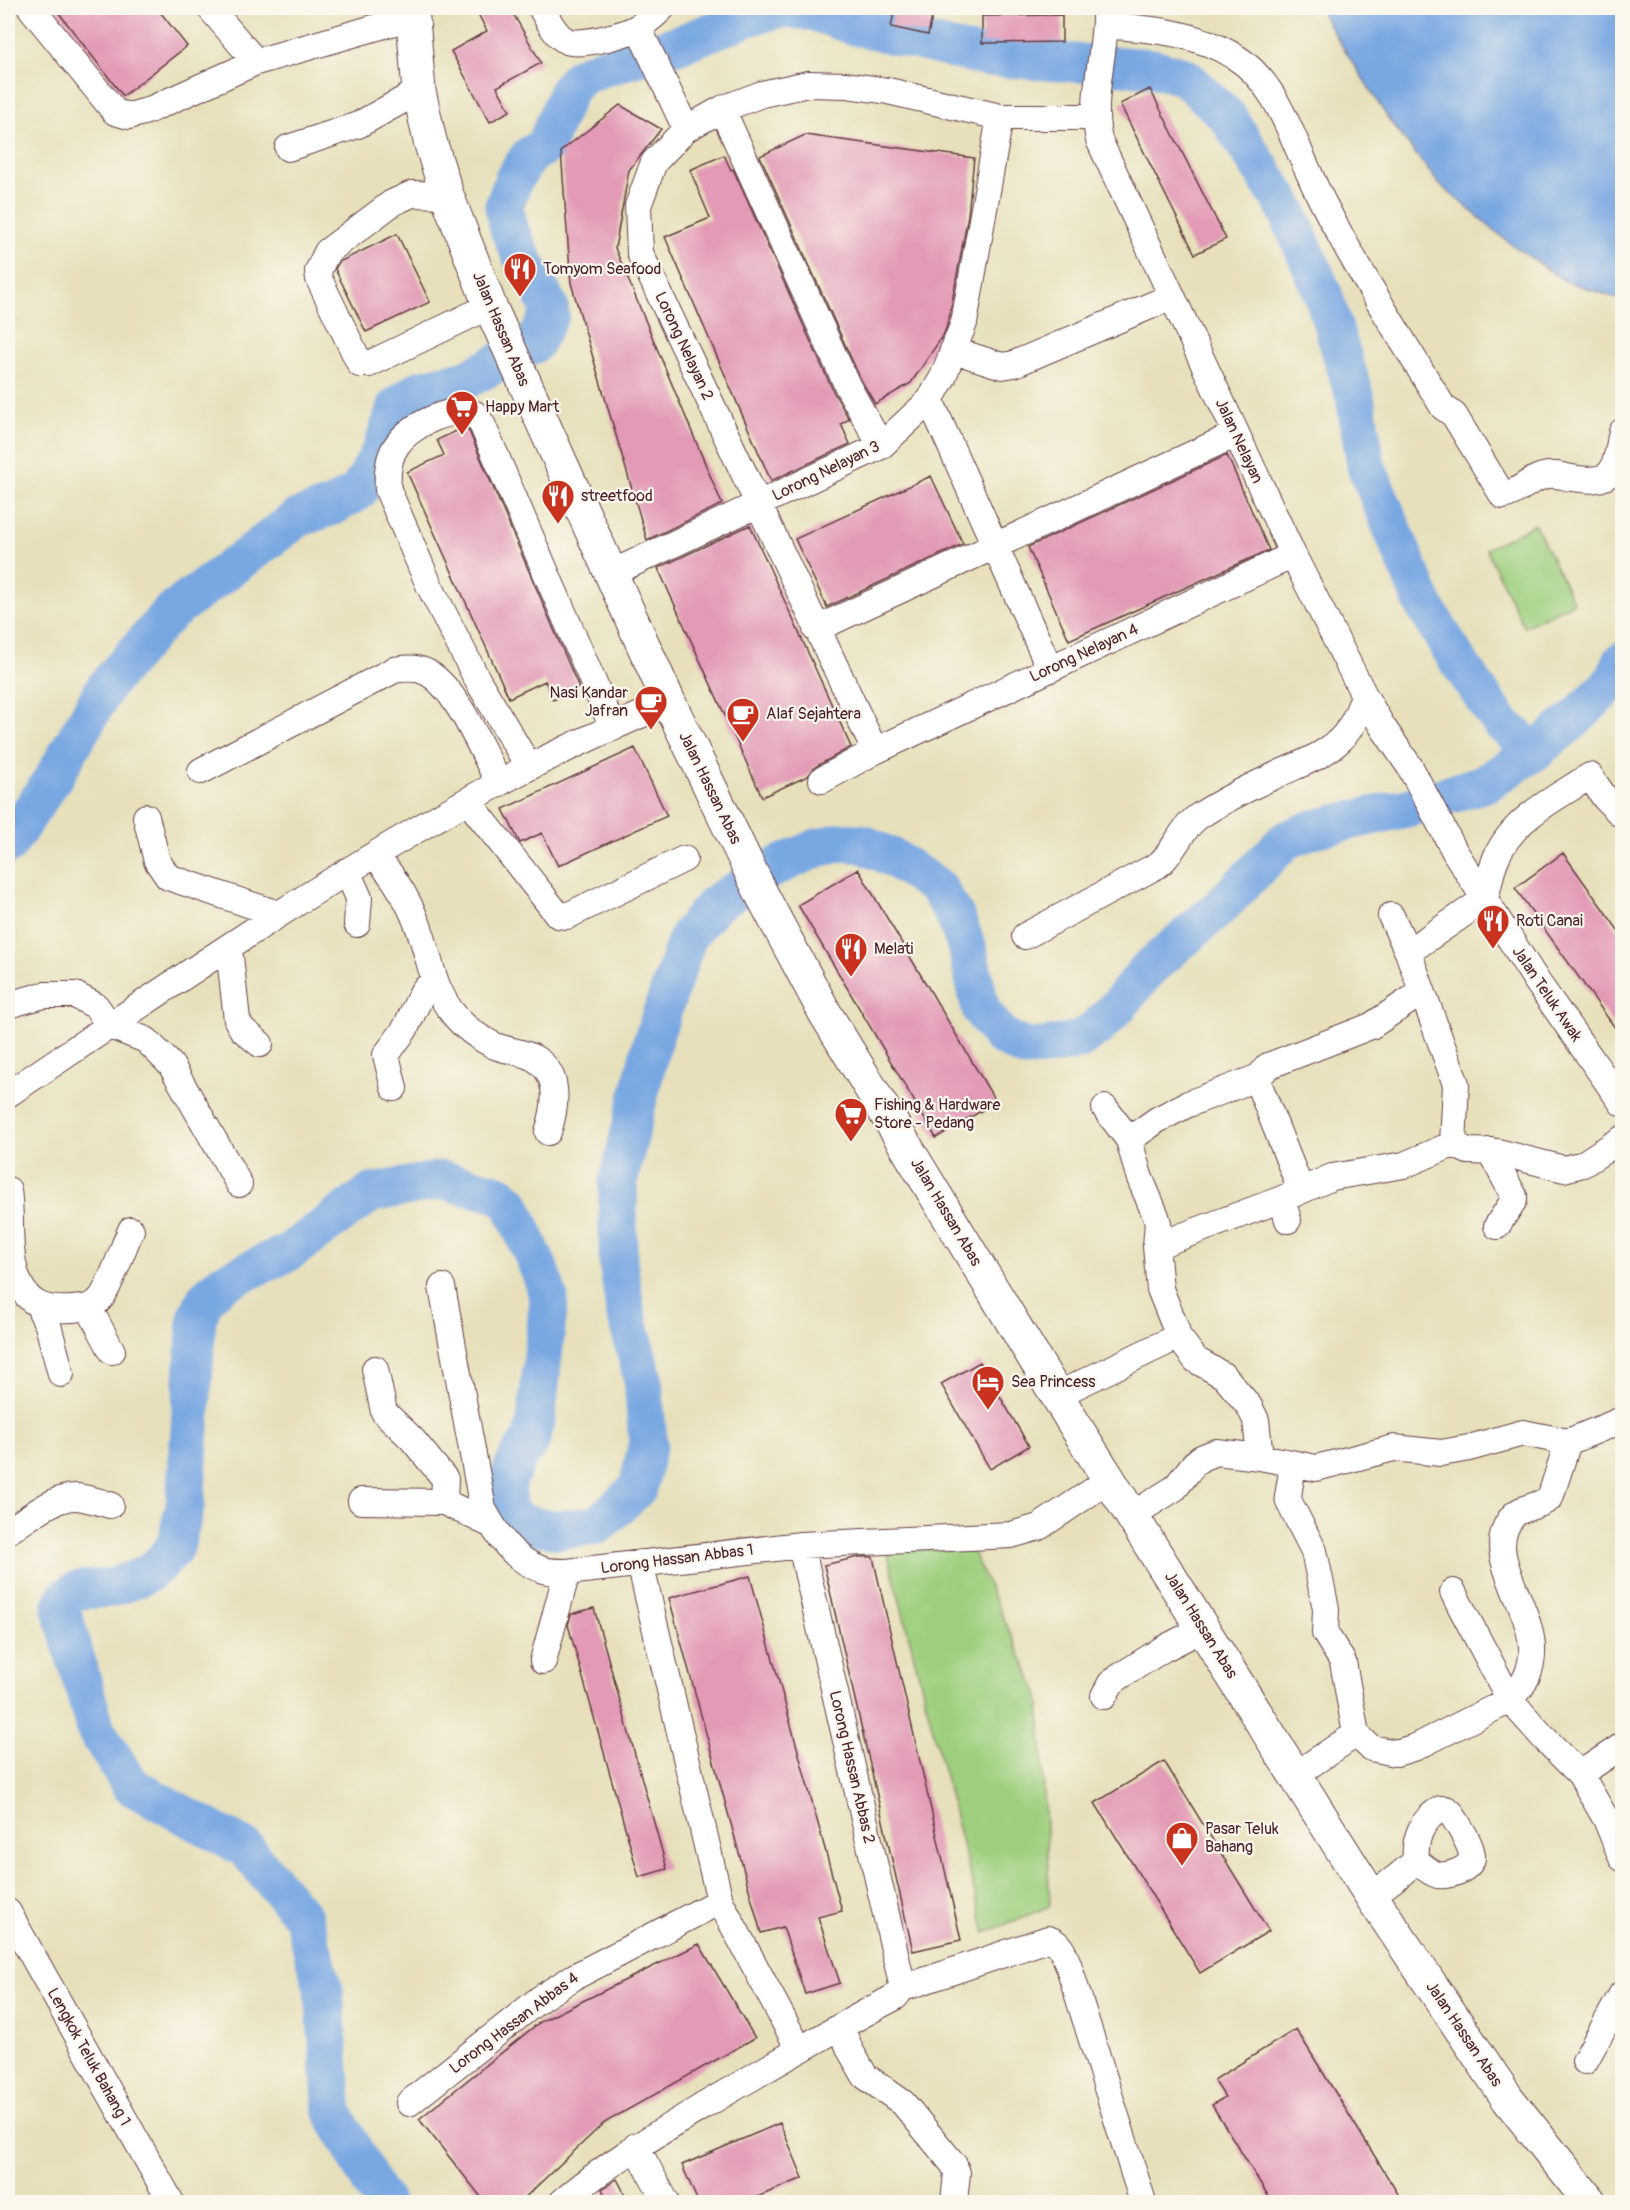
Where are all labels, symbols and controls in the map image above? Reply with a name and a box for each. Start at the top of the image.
restaurant icon: Tomyom Seafood [502,251,538,298]
place label: Tomyom Seafood [543,259,661,279]
street label: Jalan Hassan Abas [468,269,534,389]
street label: Lorong Nelayan 2 [650,289,718,403]
supermarket icon: Happy Mart [444,389,480,436]
street label: Jalan Nelayan [1211,395,1267,487]
place label: Happy Mart [485,397,560,417]
street label: Lorong Nelayan 3 [769,436,883,506]
restaurant icon: streetfood [540,478,576,525]
place label: streetfood [581,486,653,506]
street label: Lorong Nelayan 4 [1026,619,1142,687]
place label: Nasi Kandar Jafran [550,683,628,721]
cafe icon: Nasi Kandar Jafran [633,684,669,731]
cafe icon: Alaf Sejahtera [725,696,761,743]
place label: Alaf Sejahtera [766,704,861,724]
street label: Jalan Hassan Abas [674,729,746,847]
restaurant icon: Roti Canai [1475,903,1511,950]
place label: Roti Canai [1516,911,1583,931]
restaurant icon: Melati [833,931,869,978]
place label: Melati [874,939,914,959]
street label: Jalan Teluk Awak [1508,942,1587,1046]
place label: Fishing & Hardware Store - Pedang [874,1095,1000,1133]
supermarket icon: Fishing & Hardware Store - Pedang [833,1096,869,1143]
street label: Jalan Hassan Abas [906,1154,986,1270]
hotel icon: Sea Princess [970,1364,1006,1411]
place label: Sea Princess [1011,1372,1095,1392]
street label: Lorong Hassan Abbas 1 [599,1540,755,1578]
street label: Jalan Hassan Abas [1160,1568,1242,1682]
street label: Lorong Hassan Abbas 2 [825,1689,879,1846]
place label: Pasar Teluk Bahang [1205,1819,1279,1857]
shop icon: Pasar Teluk Bahang [1164,1820,1200,1867]
street label: Lorong Hassan Abbas 4 [445,1968,583,2078]
street label: Jalan Hassan Abas [1421,1978,1507,2090]
street label: Lengkok Teluk Bahang 1 [43,1984,135,2130]

